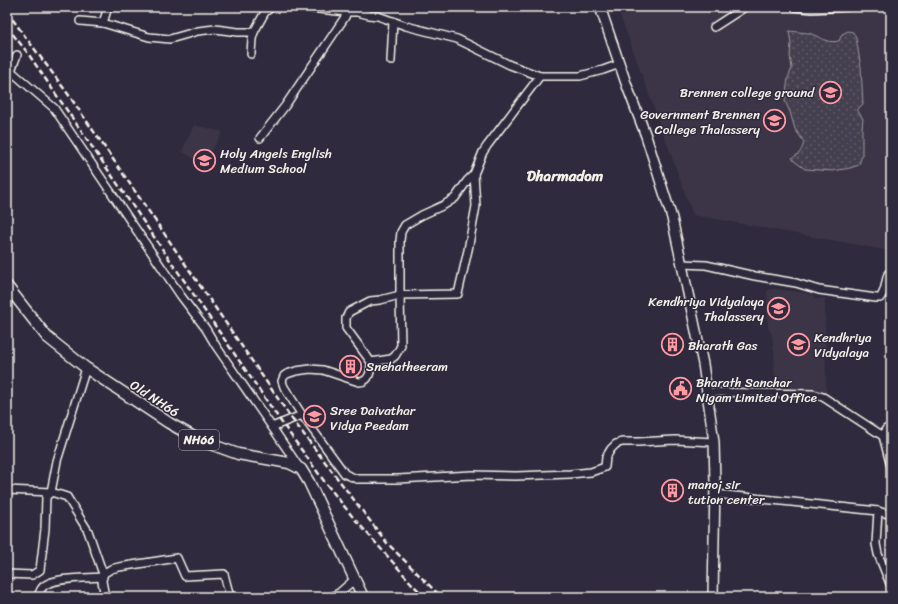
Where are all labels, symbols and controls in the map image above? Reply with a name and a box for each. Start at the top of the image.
school or university icon: Brennen college ground [817,79,843,105]
place label: Brennen college ground [680,81,815,104]
place label: Government Brennen College Thalassery [640,103,760,141]
school or university icon: Government Brennen College Thalassery [762,108,788,134]
place label: Holy Angels English Medium School [220,142,332,180]
school or university icon: Holy Angels English Medium School [192,147,218,173]
district label: Dharmadom [527,163,604,189]
place label: Kendhriya Vidyalaya Thalassery [648,290,764,328]
school or university icon: Kendhriya Vidyalaya Thalassery [766,295,792,321]
place label: Kendhriya Vidyalaya [814,326,872,364]
school or university icon: Kendhriya Vidyalaya [786,331,812,357]
building icon: Bharath Gas [660,332,686,358]
place label: Bharath Gas [688,334,757,357]
building icon: Snehatheeram [337,353,363,379]
place label: Snehatheeram [366,355,448,378]
place label: Bharath Sanchar Nigam Limited Office [696,371,817,409]
street label: Old NH66 [125,374,184,423]
public building icon: Bharath Sanchar Nigam Limited Office [668,376,694,402]
place label: Sree Daivathar Vidya Peedam [330,399,416,437]
school or university icon: Sree Daivathar Vidya Peedam [302,404,328,430]
road number: NH66 [179,430,219,450]
place label: manoj sir tution center [688,473,765,511]
building icon: manoj sir tution center [659,478,685,504]

